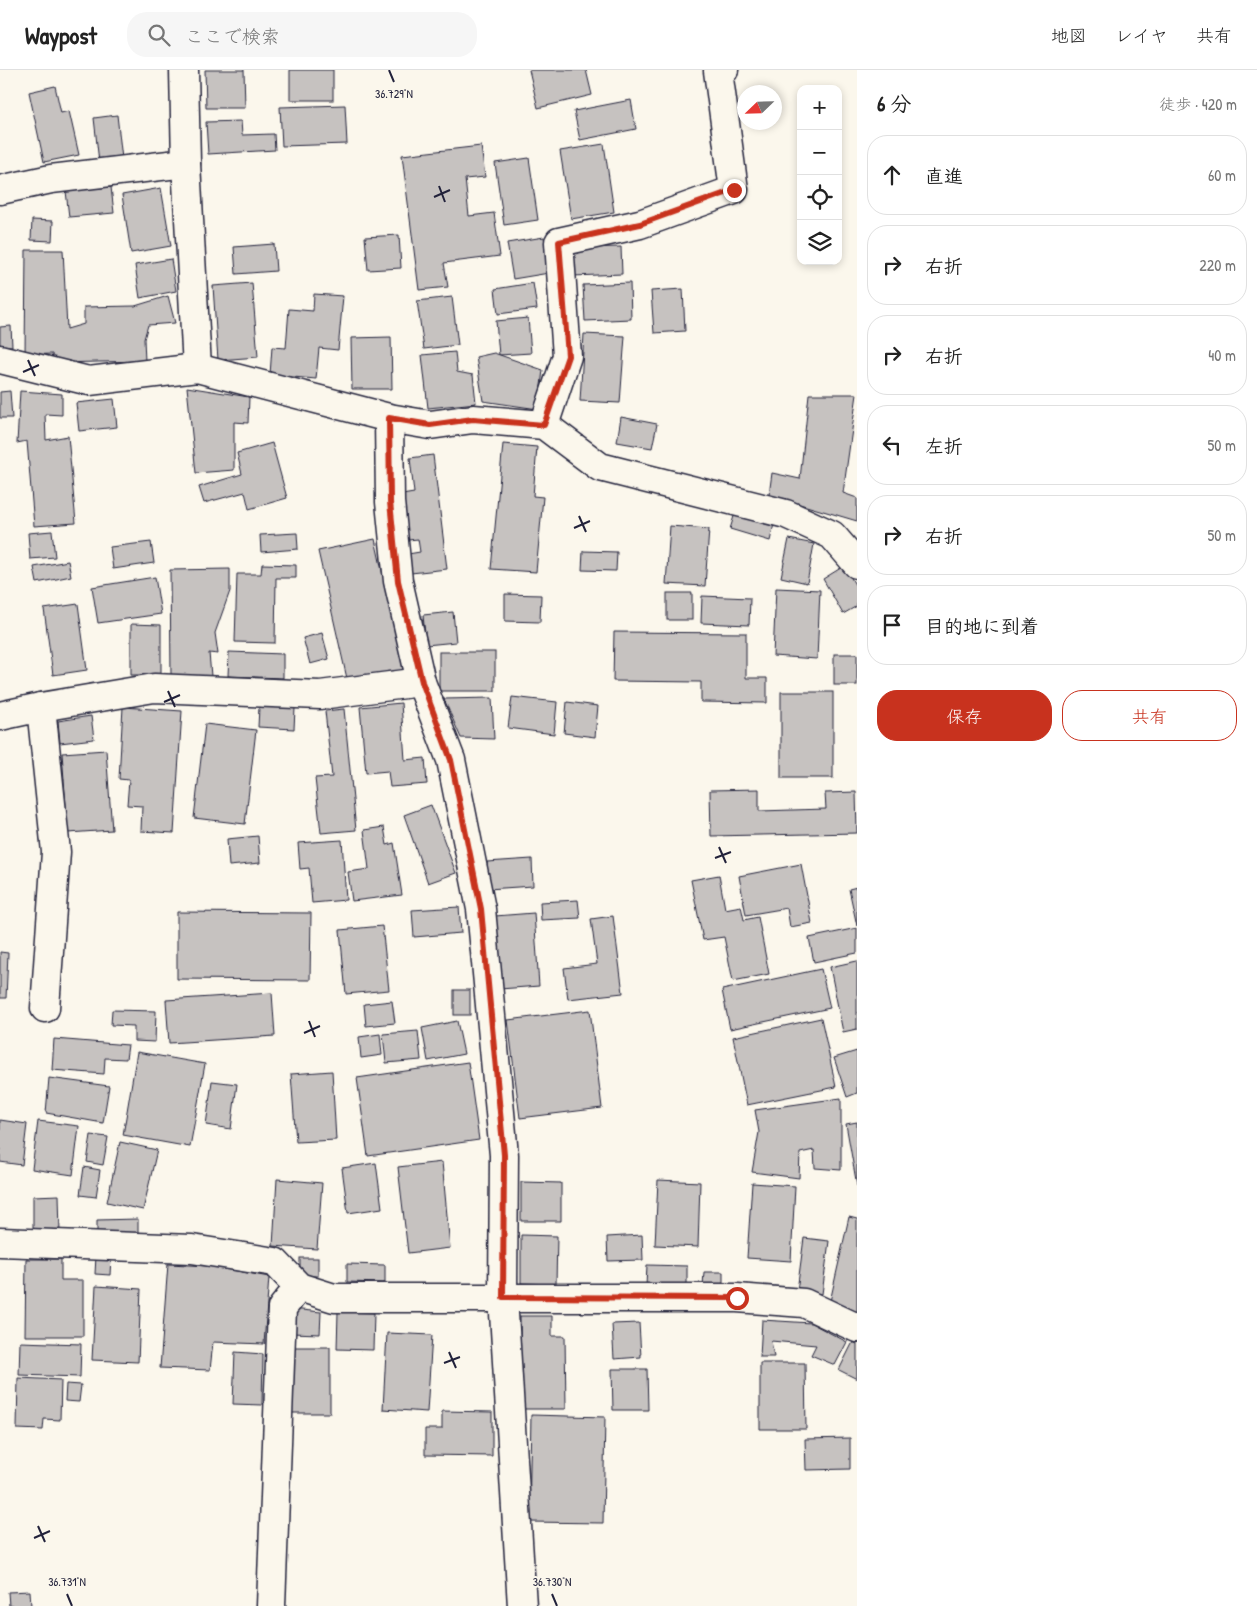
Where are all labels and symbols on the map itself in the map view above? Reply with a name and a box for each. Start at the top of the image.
text: 36.729°N [375,85,413,102]
north arrow [737,85,782,130]
route end [723,179,746,202]
route start [726,1287,749,1310]
text: 36.731°N [48,1573,86,1590]
text: 36.730°N [533,1573,571,1590]

